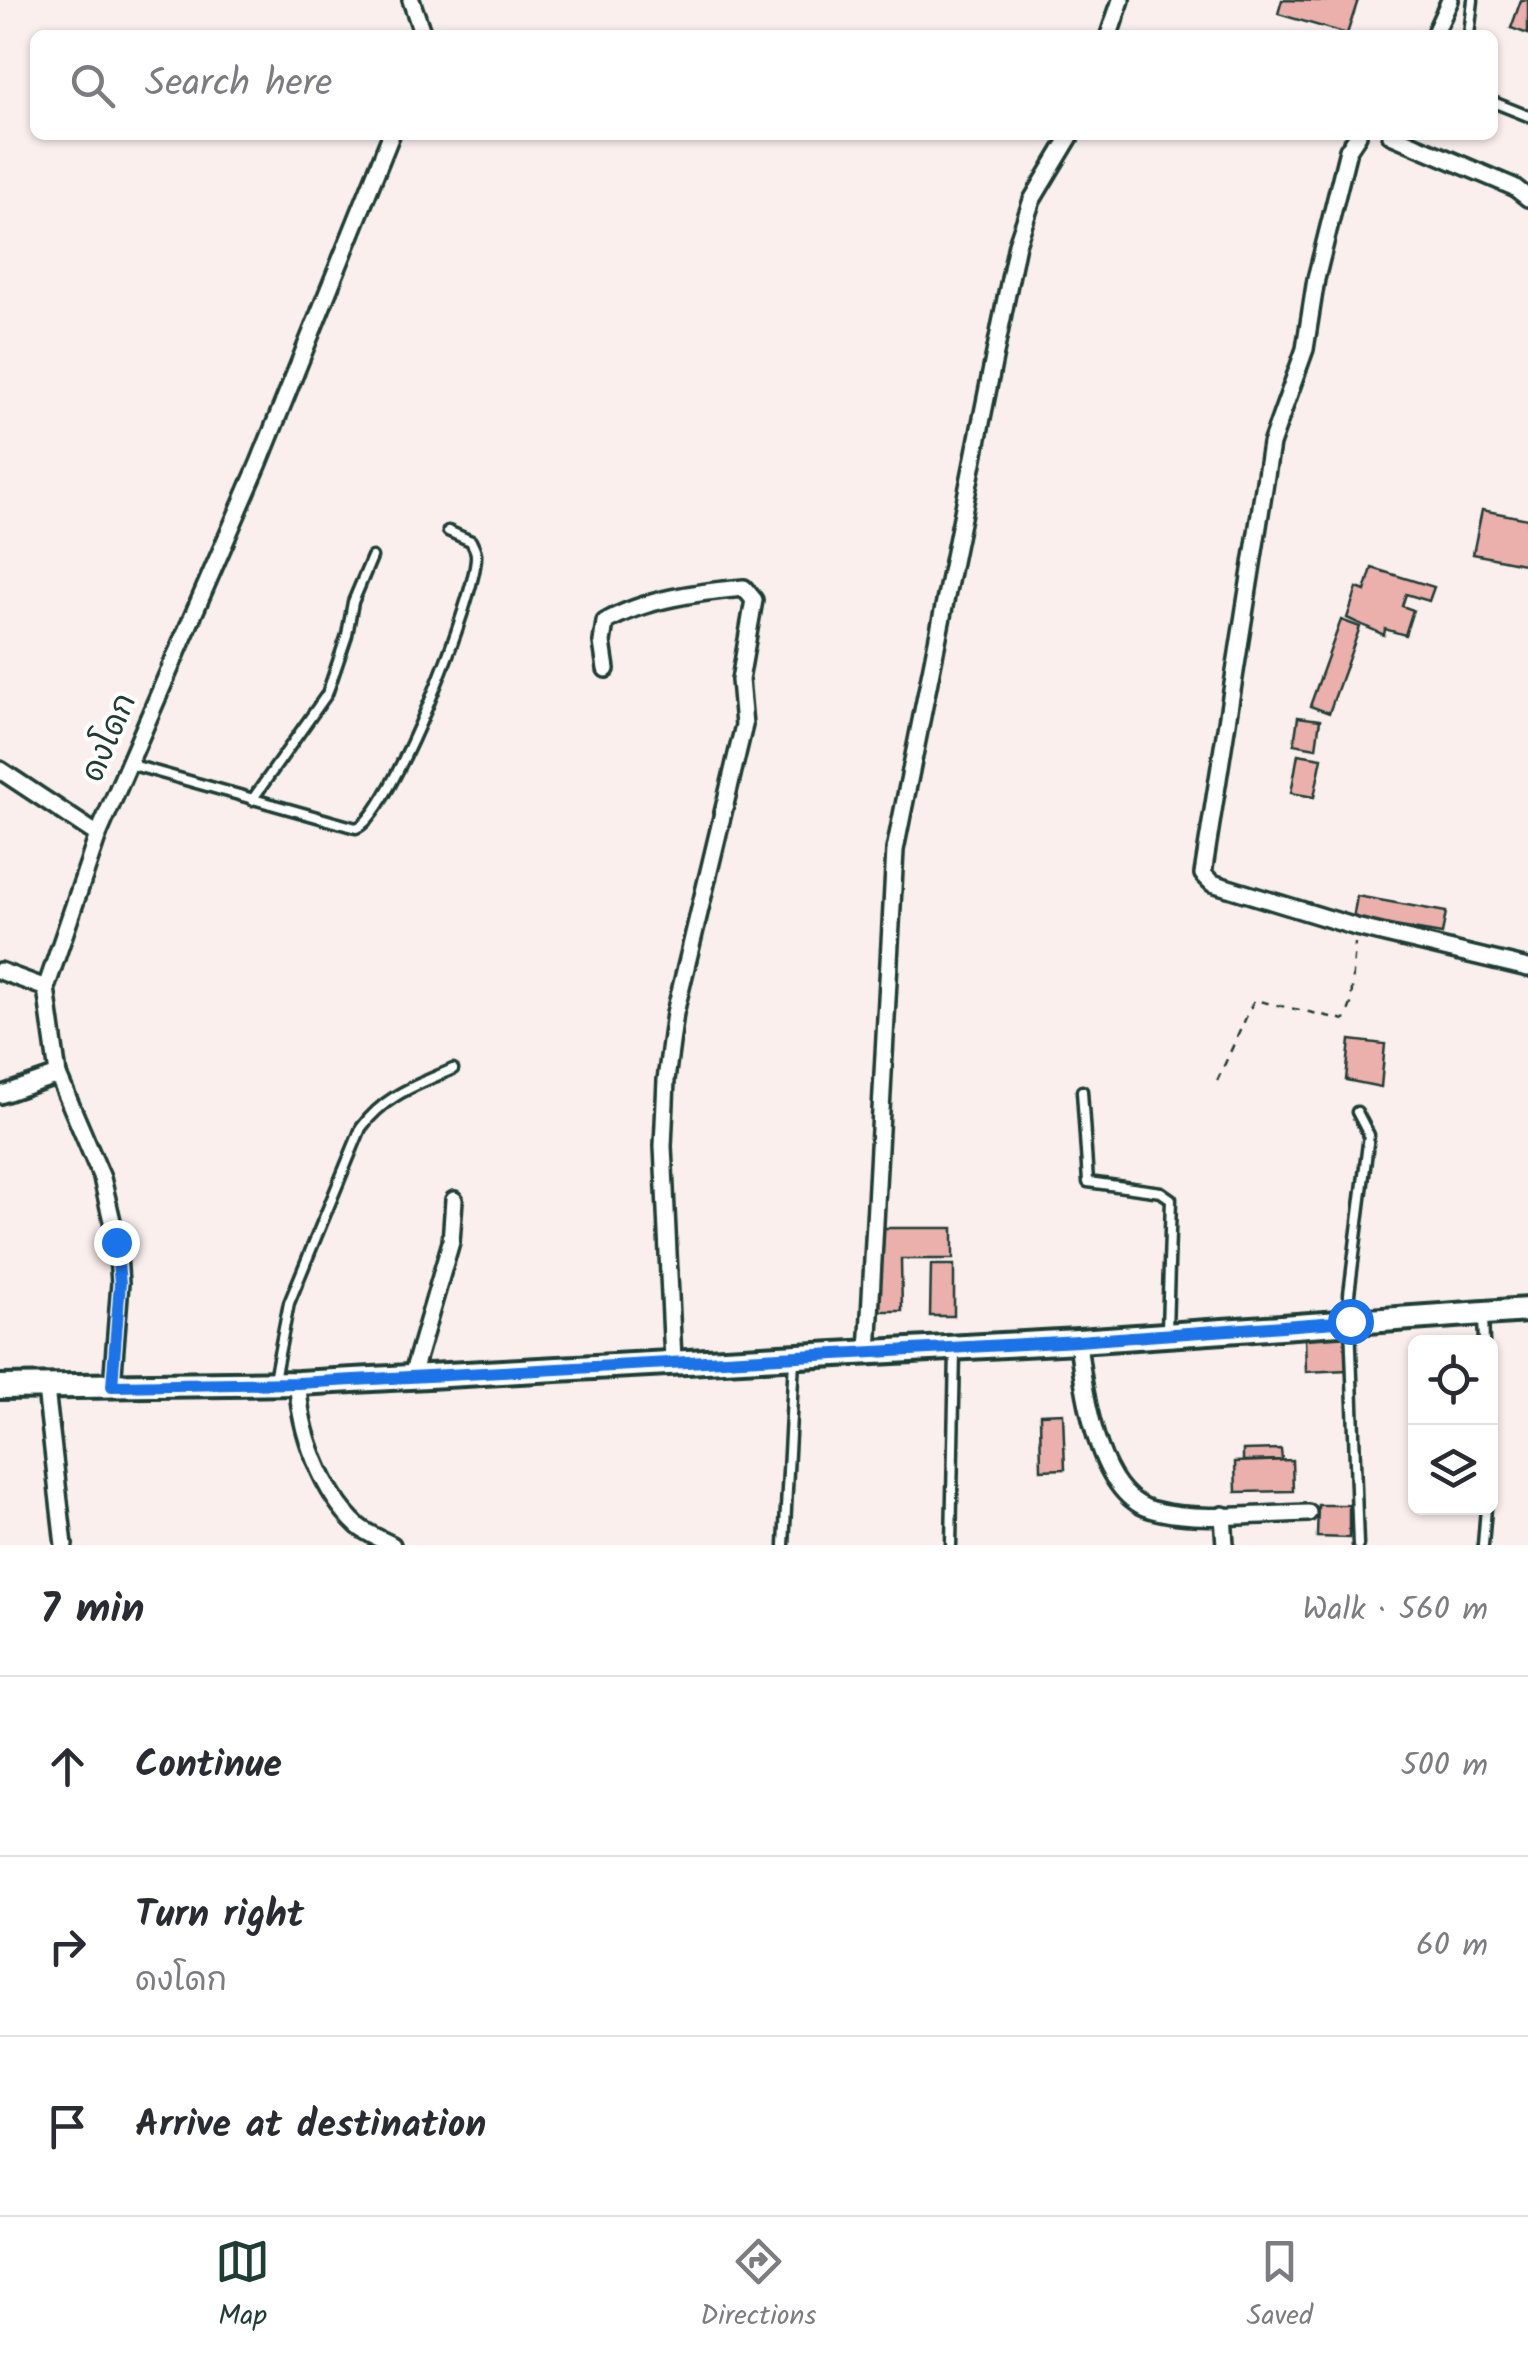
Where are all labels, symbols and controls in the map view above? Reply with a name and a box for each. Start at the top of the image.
search box [30,30,1498,140]
text: Search here [145,55,332,115]
icon: search [65,58,120,113]
street label: ดงโดก [69,686,151,790]
route end [94,1220,140,1266]
route start [1328,1299,1374,1345]
map controls [1408,1335,1498,1515]
button: locate [1408,1335,1498,1425]
button: layers [1408,1425,1498,1515]
text: 7 min [40,1577,145,1644]
text: Walk · 560 m [1303,1585,1488,1636]
text: Continue [135,1736,282,1796]
icon: ahead [40,1739,95,1794]
text: 500 m [1401,1741,1488,1792]
text: Turn right [135,1886,304,1946]
icon: right [40,1919,95,1974]
text: 60 m [1416,1921,1488,1972]
text: ดงโดก [135,1956,227,2007]
text: Arrive at destination [135,2096,486,2156]
icon: arrive [40,2099,95,2154]
tab: Map [215,2234,270,2339]
tab: Directions [700,2234,816,2339]
tab: Saved [1247,2234,1313,2339]

